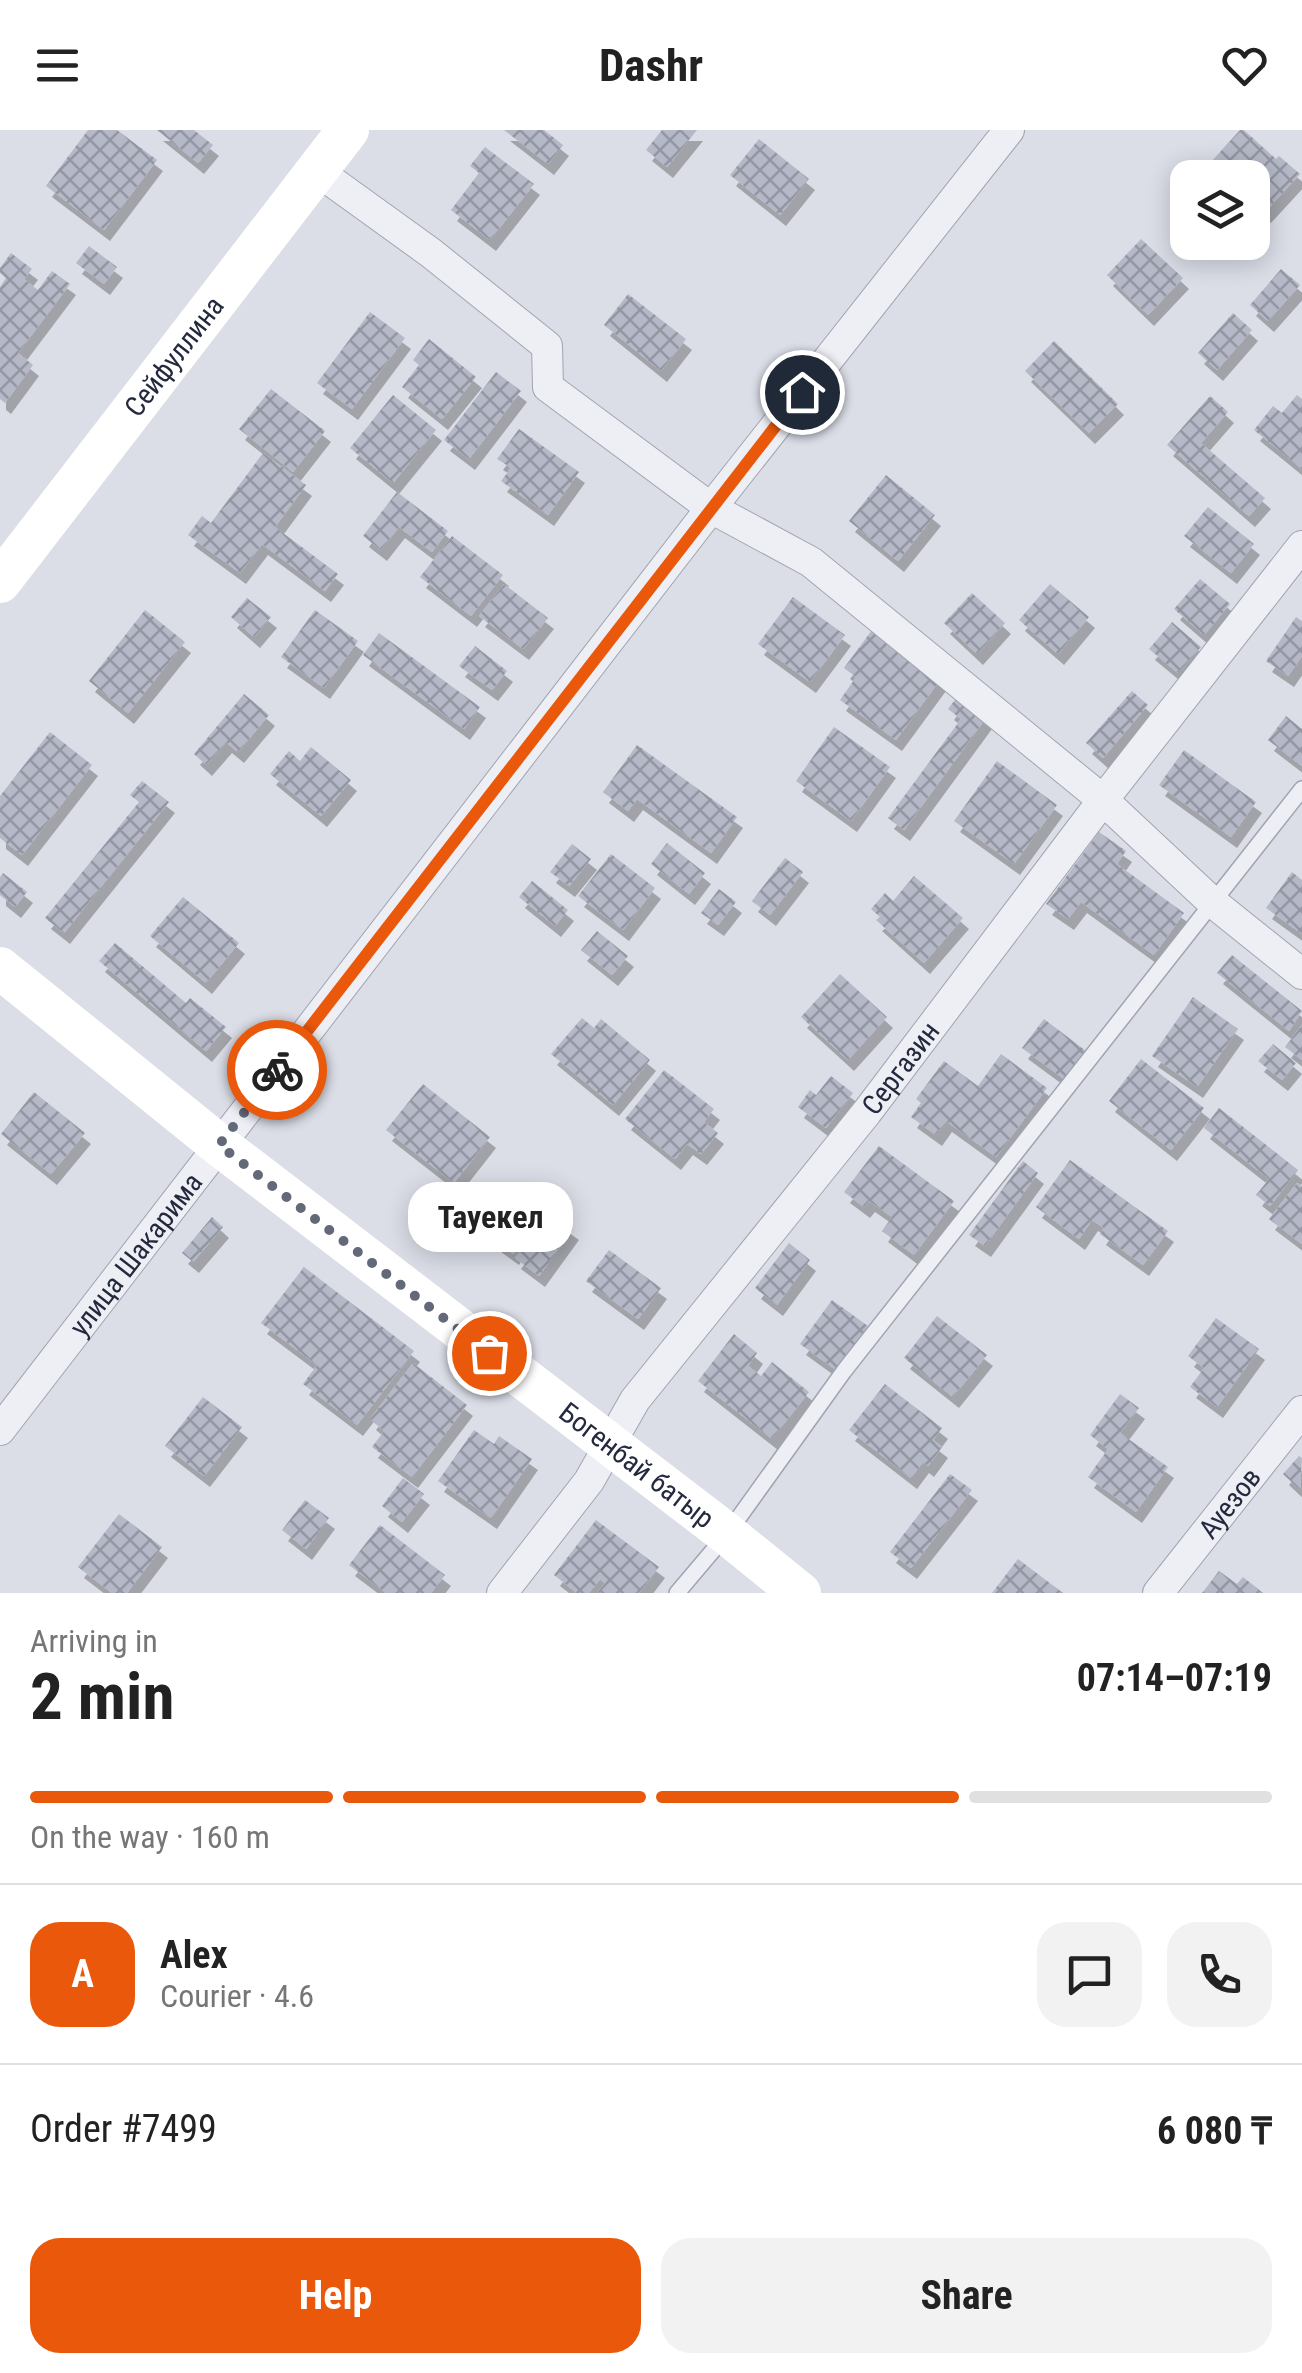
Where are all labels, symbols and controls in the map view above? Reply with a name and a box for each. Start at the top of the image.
icon: menu [30,38,85,93]
icon: heart [1217,38,1272,93]
text: Dashr [599,39,703,92]
map controls [1170,160,1270,260]
button: layers [1170,160,1270,260]
street label: Сейфуллина [118,290,231,423]
pin [760,350,845,435]
icon: home [775,365,830,420]
street label: Сергазин [855,1015,946,1121]
courier [227,1020,327,1120]
icon: bike [250,1043,305,1098]
street label: улица Шакарима [63,1166,209,1343]
callout: Тауекел [406,1183,572,1253]
text: Тауекел [437,1198,544,1236]
pin [447,1311,532,1396]
icon: bag [462,1326,517,1381]
street label: Богенбай батыр [553,1396,721,1535]
street label: Ауезов [1192,1461,1268,1545]
text: Arriving in [30,1622,158,1660]
text: 07:14–07:19 [1077,1656,1272,1700]
text: 2 min [30,1659,174,1735]
text: On the way · 160 m [30,1818,270,1856]
button: chat [1037,1922,1142,2027]
button: phone [1167,1922,1272,2027]
text: Alex [160,1933,228,1977]
text: A [71,1952,94,1996]
text: Courier · 4.6 [160,1977,314,2015]
text: Order #7499 [30,2107,217,2151]
text: 6 080 ₸ [1157,2109,1272,2153]
button: Help [30,2238,641,2353]
button: Share [661,2238,1272,2353]

